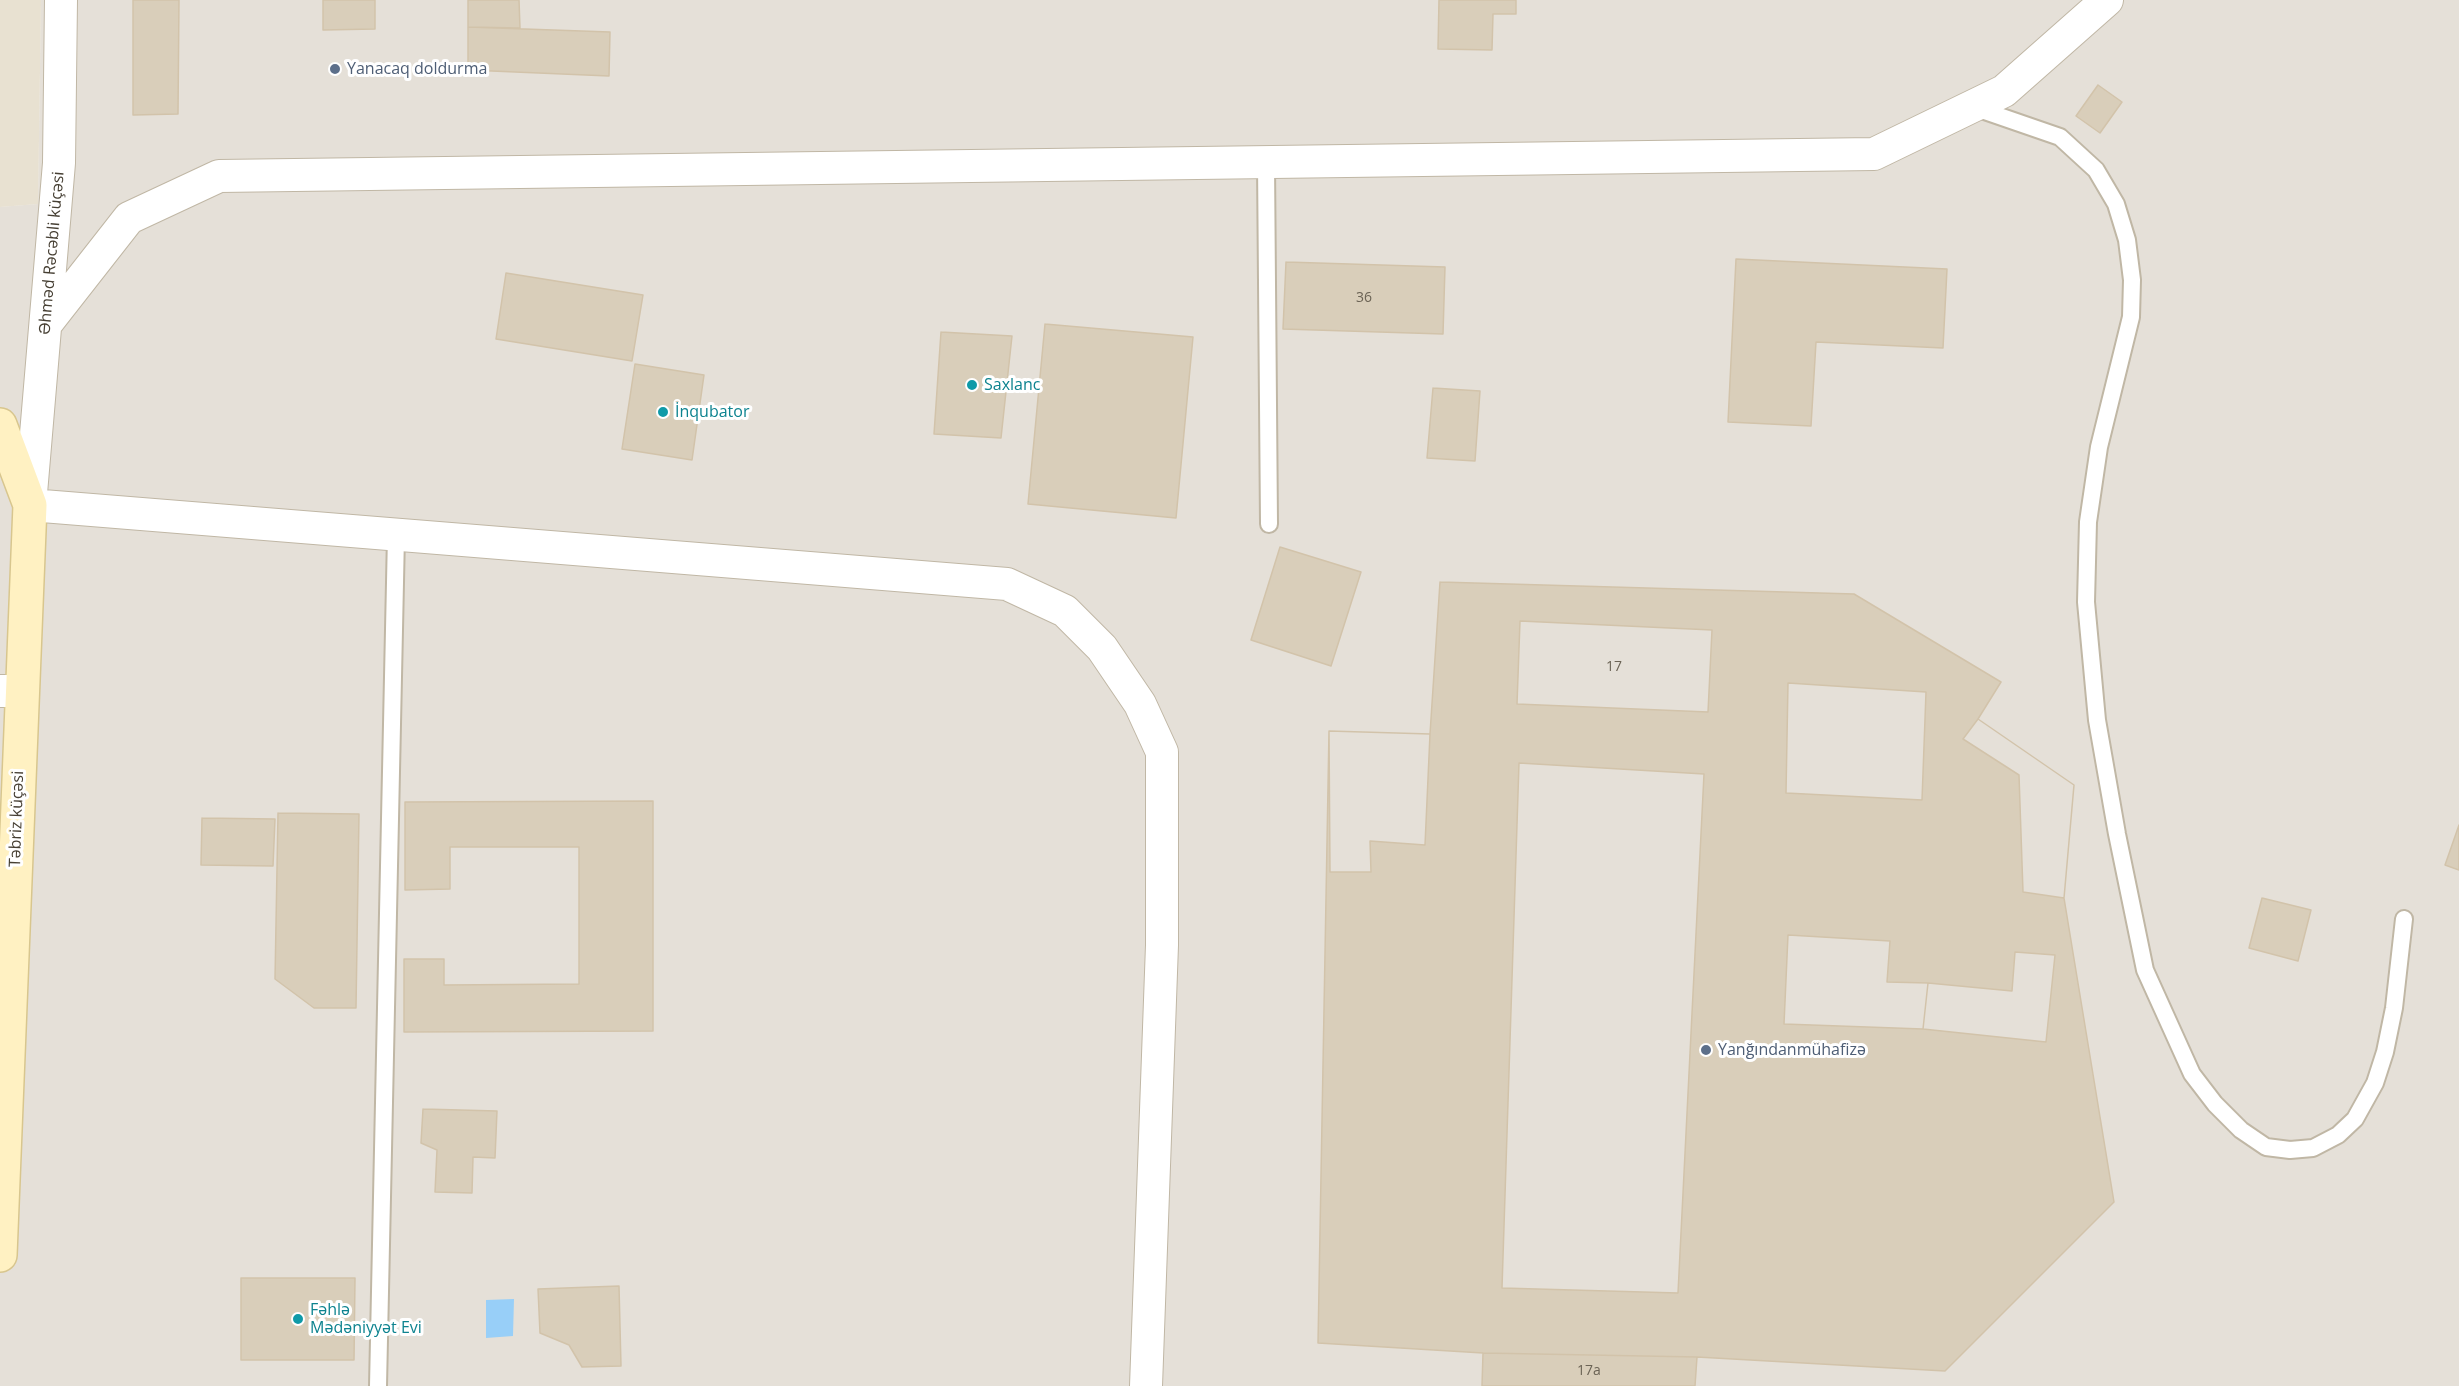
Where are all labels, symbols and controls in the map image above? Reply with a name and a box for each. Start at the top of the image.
place label: Yanacaq doldurma [347,59,487,79]
marker: Yanacaq doldurma [328,62,342,76]
street label: Əhməd Rəcəbli küçəsi [35,171,69,335]
house number: 36 [1356,290,1372,306]
place label: Saxlanc [984,375,1040,395]
marker: Saxlanc [965,378,979,392]
place label: İnqubator [675,402,749,422]
marker: İnqubator [656,405,670,419]
house number: 17 [1606,659,1622,675]
street label: Təbriz küçəsi [6,771,28,867]
place label: Yanğındanmühafizə [1718,1040,1866,1060]
marker: Yanğındanmühafizə [1699,1043,1713,1057]
place label: Fəhlə Mədəniyyət Evi [310,1300,422,1338]
marker: Fəhlə Mədəniyyət Evi [291,1312,305,1326]
house number: 17a [1577,1363,1601,1379]

